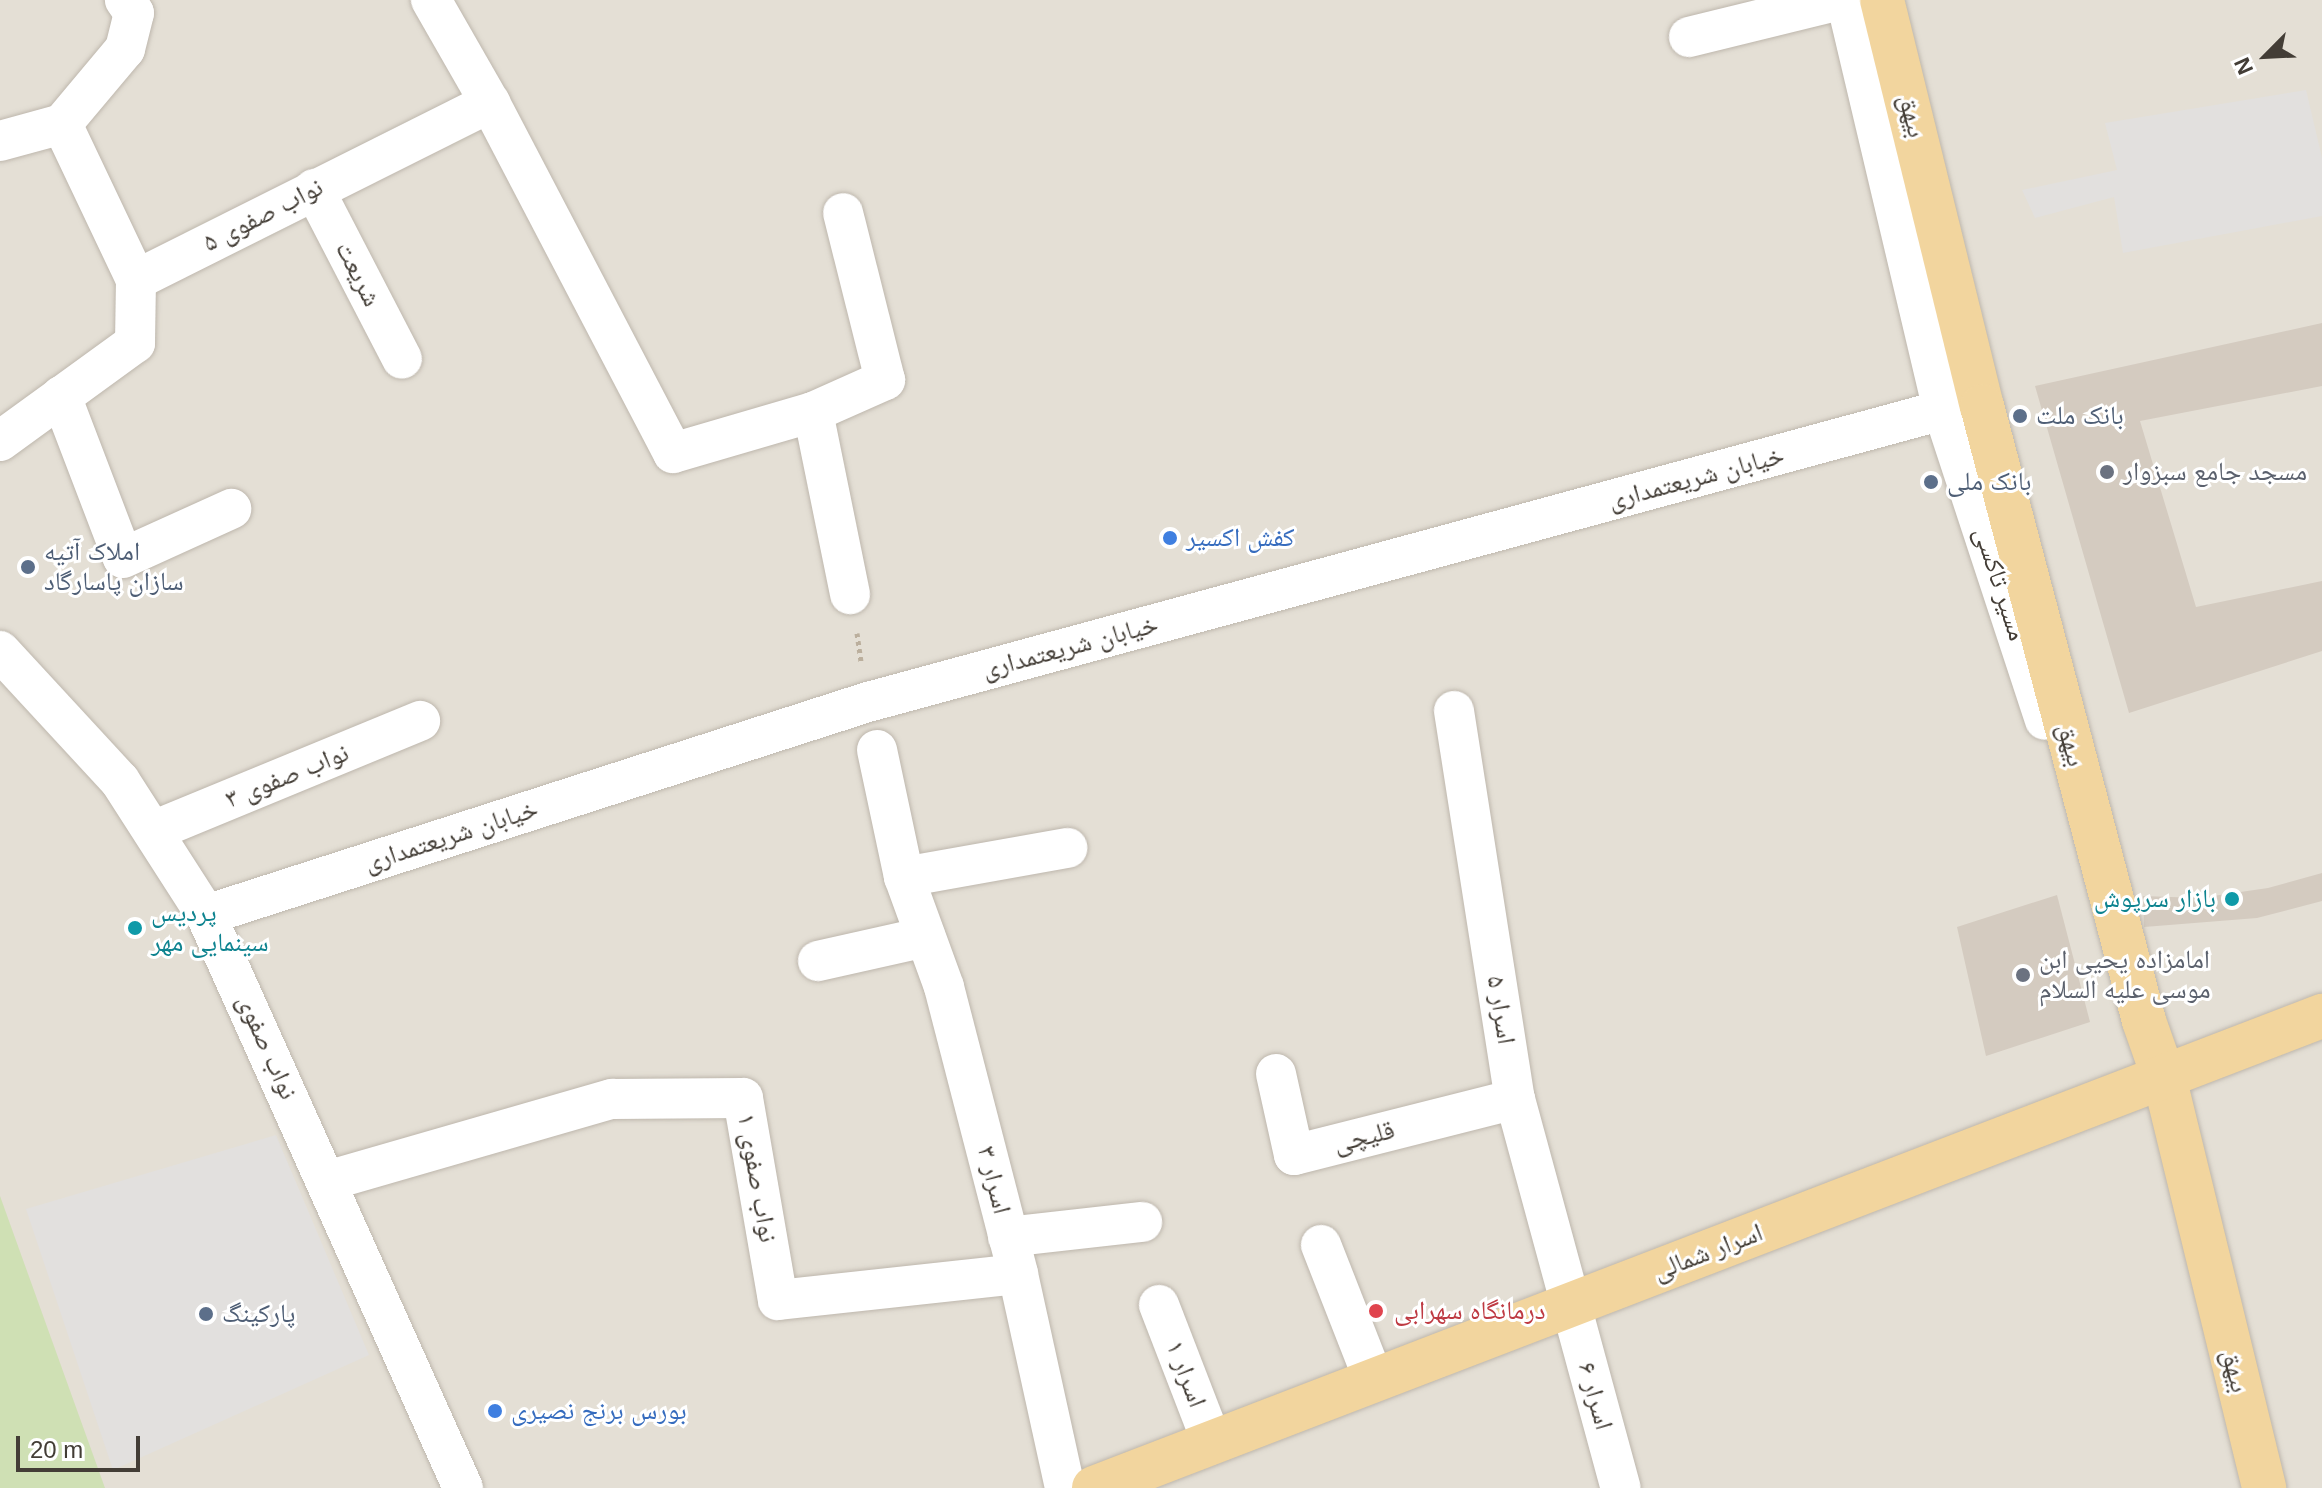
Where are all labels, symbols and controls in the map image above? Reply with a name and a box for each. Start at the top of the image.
north arrow [2226,16,2306,96]
text: N [2229,54,2258,78]
street label: بیهق [1892,91,1932,141]
street label: نواب صفوی ۵ [198,171,328,259]
street label: شریعت [329,236,387,312]
place label: بانک ملت [2036,400,2124,432]
marker: بانک ملت [2011,407,2029,425]
street label: خیابان شریعتمداری [1605,440,1787,516]
place label: مسجد جامع سبزوار [2123,456,2307,488]
marker: مسجد جامع سبزوار [2098,463,2116,481]
place label: بانک ملی [1947,466,2031,498]
marker: بانک ملی [1922,473,1940,491]
place label: کفش اکسیر [1186,522,1295,554]
street label: مسیر تاکسی [1967,523,2033,645]
marker: کفش اکسیر [1161,529,1179,547]
place label: املاک آتیه سازان پاسارگاد [44,536,184,598]
marker: املاک آتیه سازان پاسارگاد [19,558,37,576]
street label: خیابان شریعتمداری [979,609,1161,685]
street label: بیهق [2050,720,2092,770]
street label: نواب صفوی ۳ [221,737,353,815]
street label: خیابان شریعتمداری [360,793,542,879]
place label: بازار سرپوش [2094,883,2216,915]
marker: بازار سرپوش [2223,890,2241,908]
place label: پردیس سینمایی مهر [151,897,269,958]
marker: پردیس سینمایی مهر [126,919,144,937]
place label: امامزاده یحیی ابن موسی علیه السلام [2039,944,2211,1006]
marker: امامزاده یحیی ابن موسی علیه السلام [2014,966,2032,984]
street label: اسرار ۵ [1480,974,1522,1046]
street label: نواب صفوی [230,990,304,1104]
street label: نواب صفوی ۱ [730,1111,784,1245]
street label: قلیچی [1330,1114,1398,1160]
street label: اسرار ۳ [971,1143,1017,1217]
street label: اسرار شمالی [1649,1217,1767,1287]
place label: درمانگاه سهرابی [1394,1295,1545,1327]
place label: پارکینگ [222,1298,295,1330]
marker: درمانگاه سهرابی [1365,1300,1387,1322]
marker: پارکینگ [197,1305,215,1323]
street label: اسرار ۱ [1159,1336,1213,1412]
street label: بیهق [2215,1346,2255,1396]
street label: اسرار ۶ [1571,1359,1619,1433]
place label: بورس برنج نصیری [511,1395,687,1427]
marker: بورس برنج نصیری [486,1402,504,1420]
scale bar [20,1420,144,1470]
text: 20 m [30,1436,83,1463]

